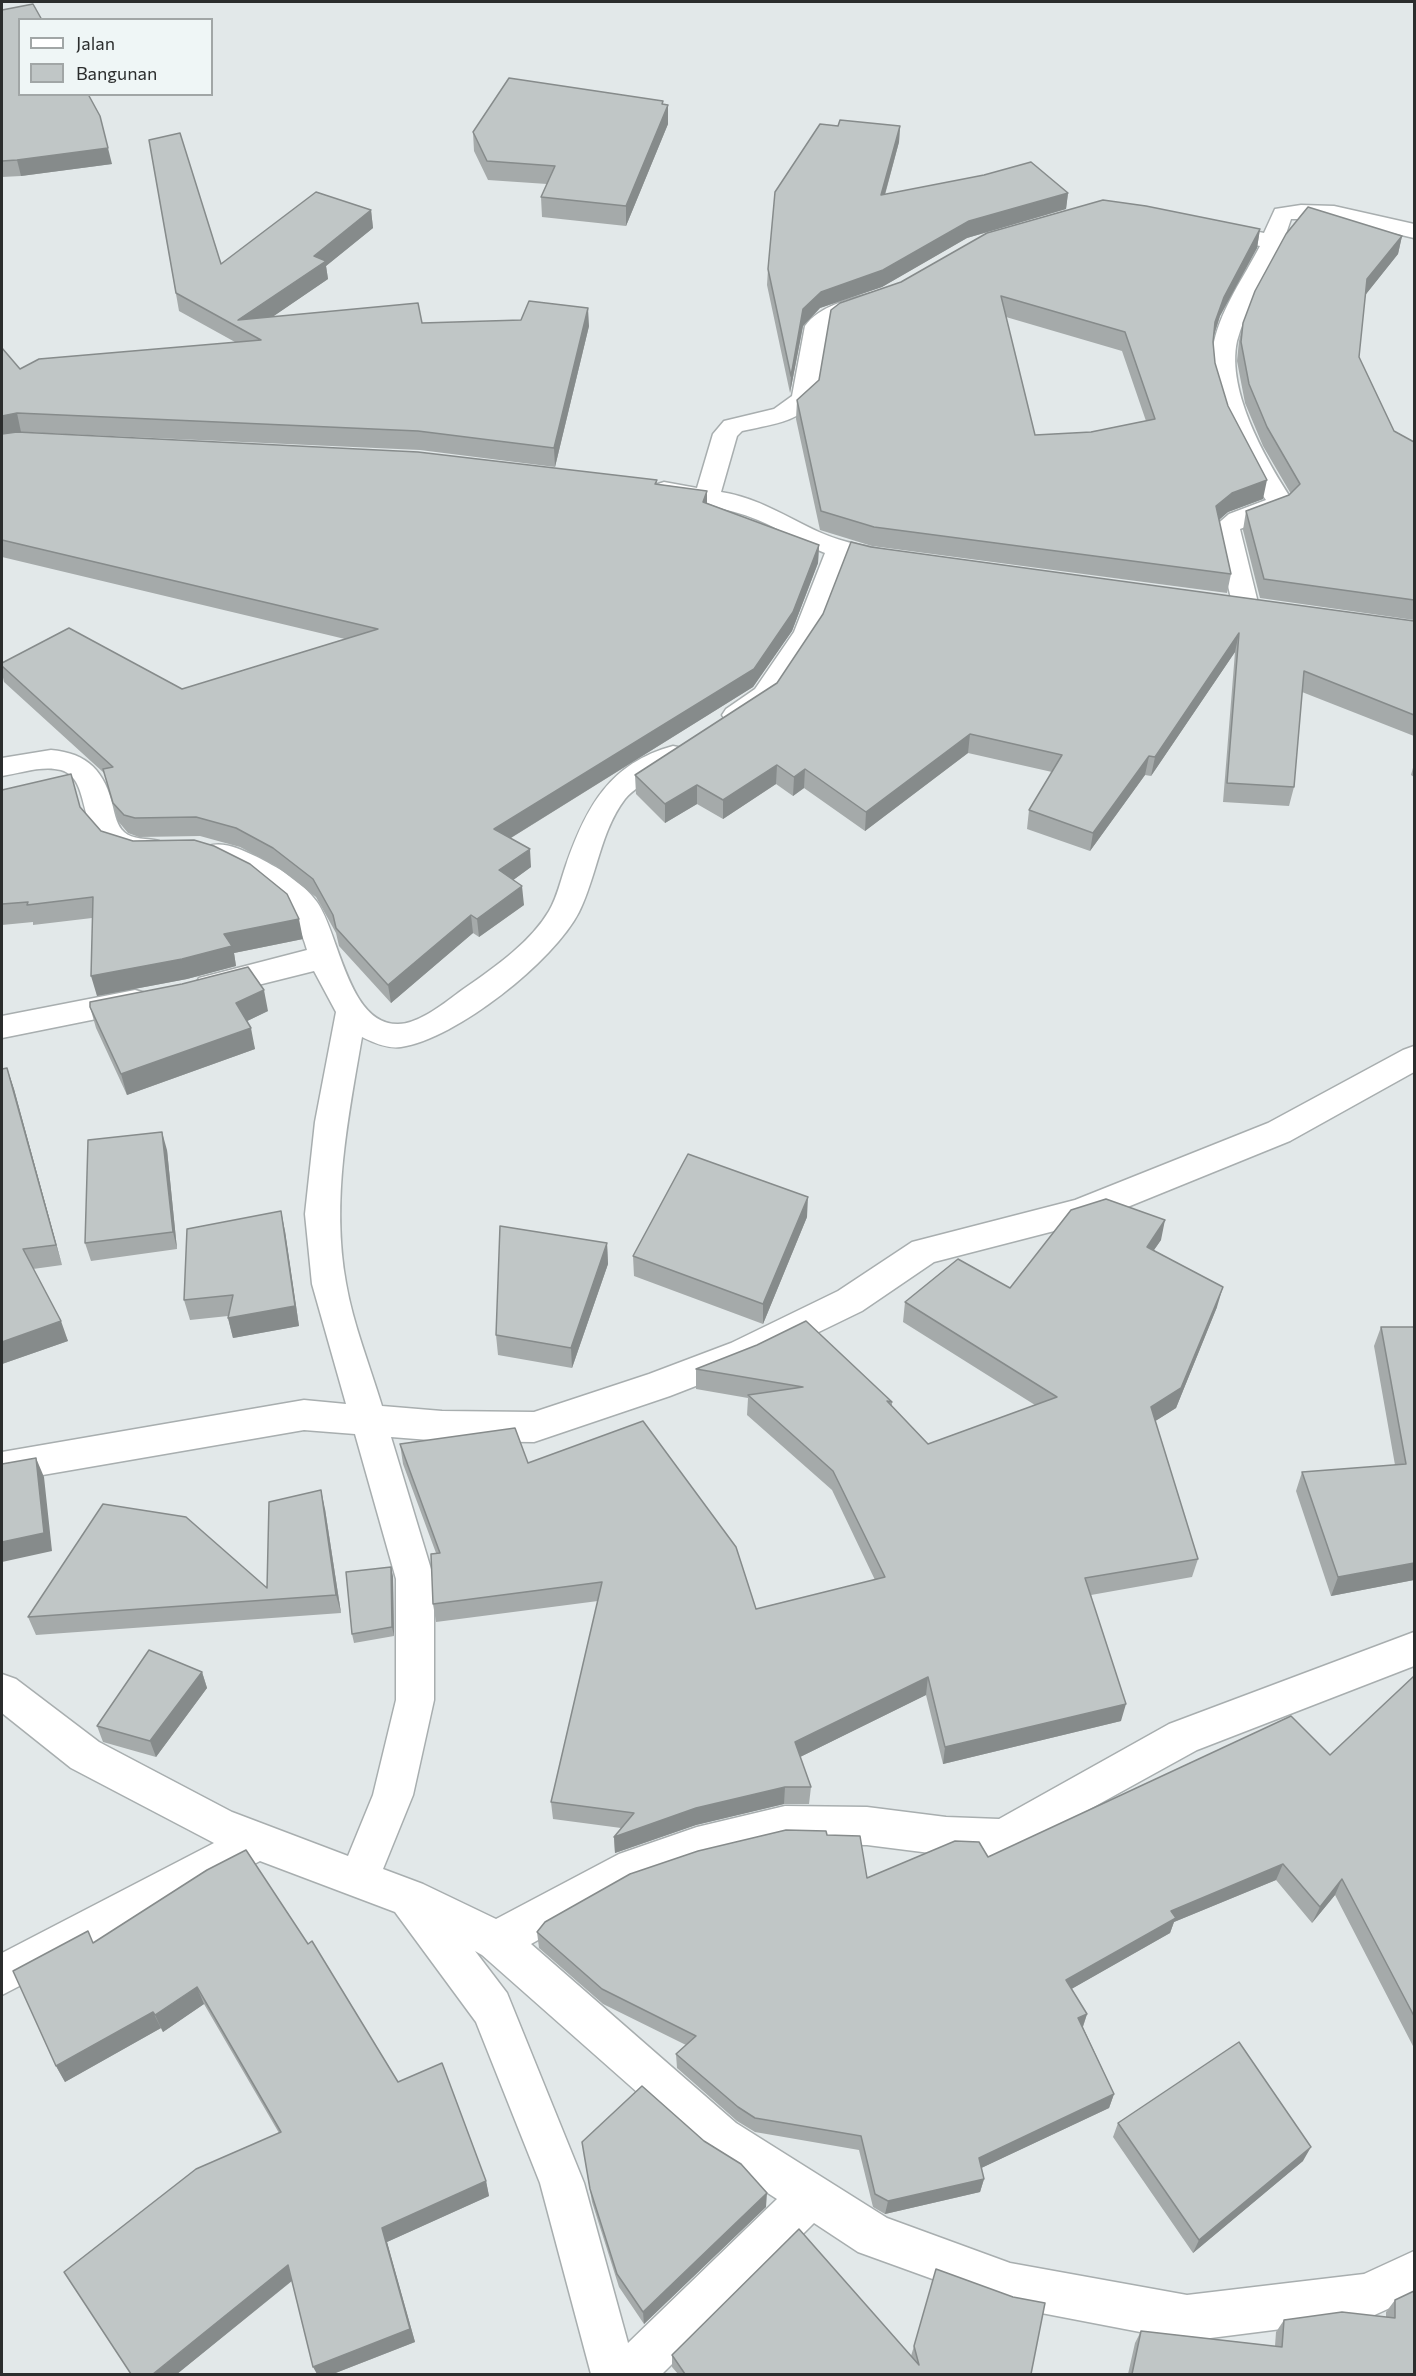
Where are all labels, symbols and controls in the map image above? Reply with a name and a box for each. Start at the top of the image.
legend [18,18,213,96]
text: Jalan [76,32,115,54]
text: Bangunan [76,62,157,84]

